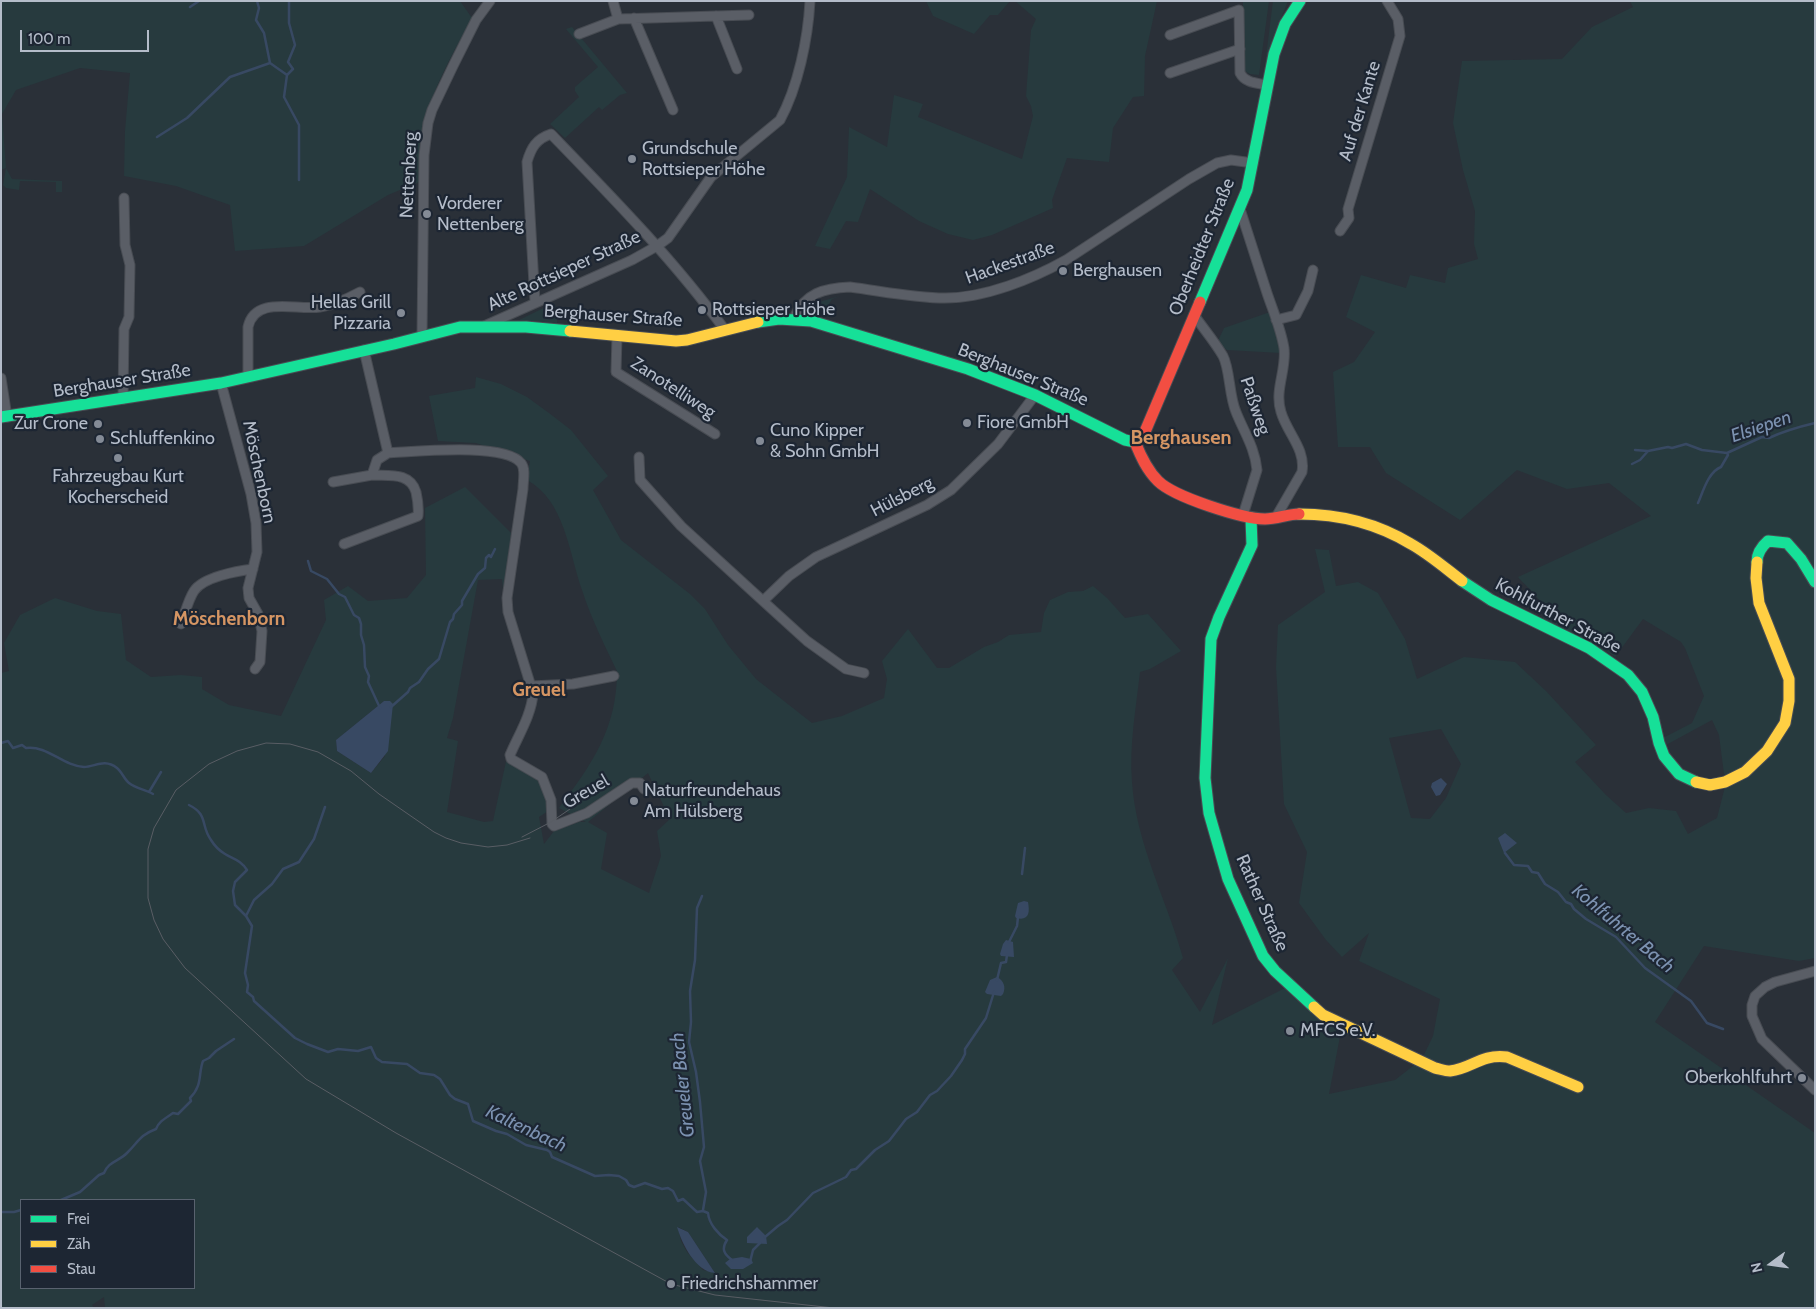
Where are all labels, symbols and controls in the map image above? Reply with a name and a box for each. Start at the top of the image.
scale bar [22,20,151,52]
text: 100 m [28,30,70,48]
street label: Auf der Kante [1335,58,1385,164]
street label: Nettenberg [396,131,422,219]
place label: Grundschule Rottsieper Höhe [642,138,765,180]
marker: Grundschule Rottsieper Höhe [626,153,638,165]
street label: Oberheidter Straße [1165,175,1239,319]
place label: Vorderer Nettenberg [437,193,524,235]
marker: Vorderer Nettenberg [421,208,433,220]
street label: Alte Rottsieper Straße [484,226,644,316]
street label: Hackestraße [962,237,1058,289]
place label: Berghausen [1073,260,1162,282]
marker: Berghausen [1057,265,1069,277]
place label: Hellas Grill Pizzaria [311,292,391,334]
place label: Rottsieper Höhe [712,299,835,321]
street label: Berghauser Straße [543,300,683,332]
marker: Rottsieper Höhe [696,304,708,316]
marker: Hellas Grill Pizzaria [395,307,407,319]
street label: Berghauser Straße [955,339,1091,411]
street label: Zanotelliweg [627,353,719,423]
street label: Berghauser Straße [52,359,192,403]
street label: Paßweg [1235,374,1275,438]
water label: Elsiepen [1728,406,1794,448]
place label: Fiore GmbH [977,412,1069,434]
place label: Zur Crone [14,413,88,435]
marker: Fiore GmbH [961,417,973,429]
marker: Zur Crone [92,418,104,430]
street label: Möschenborn [238,419,280,525]
place label: Cuno Kipper & Sohn GmbH [770,420,879,462]
district label: Berghausen [1130,426,1232,450]
place label: Schluffenkino [110,428,215,450]
marker: Schluffenkino [94,433,106,445]
marker: Cuno Kipper & Sohn GmbH [754,435,766,447]
marker: Fahrzeugbau Kurt Kocherscheid [112,452,124,464]
place label: Fahrzeugbau Kurt Kocherscheid [52,466,184,508]
street label: Hülsberg [867,472,937,522]
street label: Kohlfurther Straße [1491,574,1625,658]
district label: Möschenborn [173,608,285,630]
district label: Greuel [512,679,566,701]
street label: Greuel [559,770,613,814]
place label: Naturfreundehaus Am Hülsberg [644,780,781,822]
marker: Naturfreundehaus Am Hülsberg [628,795,640,807]
street label: Rather Straße [1231,851,1293,955]
water label: Kohlfuhrter Bach [1567,880,1679,978]
place label: MFCS e.V. [1300,1020,1376,1042]
marker: MFCS e.V. [1284,1025,1296,1037]
water label: Greueler Bach [666,1031,700,1139]
place label: Oberkohlfuhrt [1685,1067,1792,1089]
marker: Oberkohlfuhrt [1796,1072,1808,1084]
water label: Kaltenbach [482,1100,570,1158]
legend [20,1199,195,1289]
text: Frei [67,1210,90,1228]
text: Zäh [67,1235,90,1253]
north arrow [1746,1239,1796,1289]
text: Stau [67,1260,96,1278]
text: N [1747,1261,1766,1275]
place label: Friedrichshammer [681,1273,818,1295]
marker: Friedrichshammer [665,1278,677,1290]

